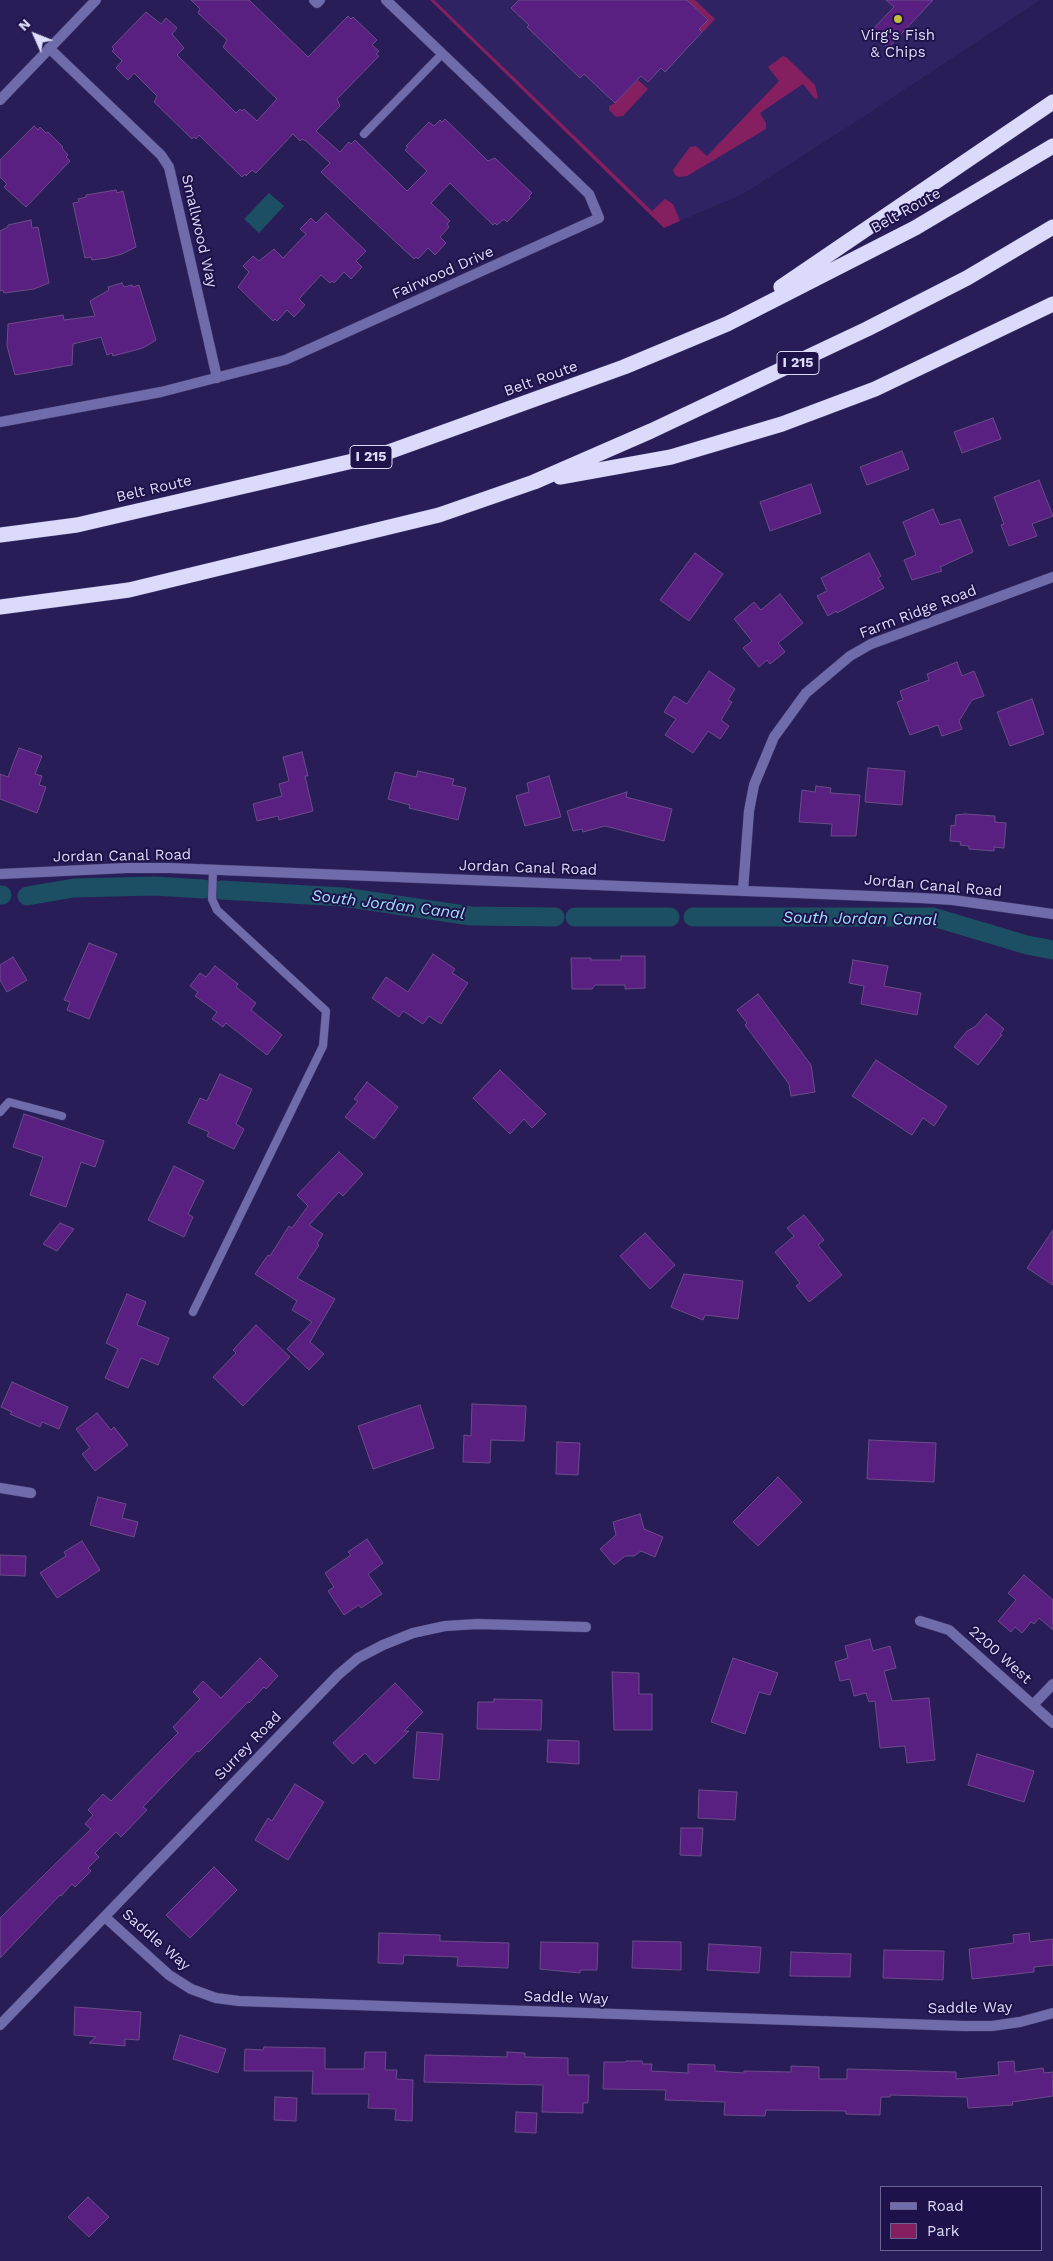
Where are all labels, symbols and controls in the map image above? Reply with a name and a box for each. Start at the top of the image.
north arrow [10,10,60,60]
marker: Virg's Fish & Chips [892,13,904,25]
text: N [15,15,34,34]
place label: Virg's Fish & Chips [861,27,935,62]
street label: Smallwood Way [177,173,221,289]
street label: Belt Route [868,184,944,238]
street label: Fairwood Drive [390,243,496,303]
road number: I 215 [777,352,819,374]
street label: Belt Route [502,357,580,401]
road number: I 215 [350,446,392,468]
street label: Belt Route [114,472,194,506]
street label: Farm Ridge Road [857,581,979,643]
street label: Jordan Canal Road [53,846,191,866]
street label: Jordan Canal Road [459,857,597,879]
street label: Jordan Canal Road [863,871,1003,901]
water label: South Jordan Canal [310,886,466,924]
water label: South Jordan Canal [783,908,937,930]
street label: 2200 West [965,1622,1035,1688]
street label: Surrey Road [211,1708,285,1784]
street label: Saddle Way [118,1905,194,1975]
street label: Saddle Way [523,1988,609,2008]
street label: Saddle Way [927,1998,1013,2018]
legend [880,2186,1043,2251]
text: Road [927,2197,964,2215]
text: Park [927,2222,959,2240]

